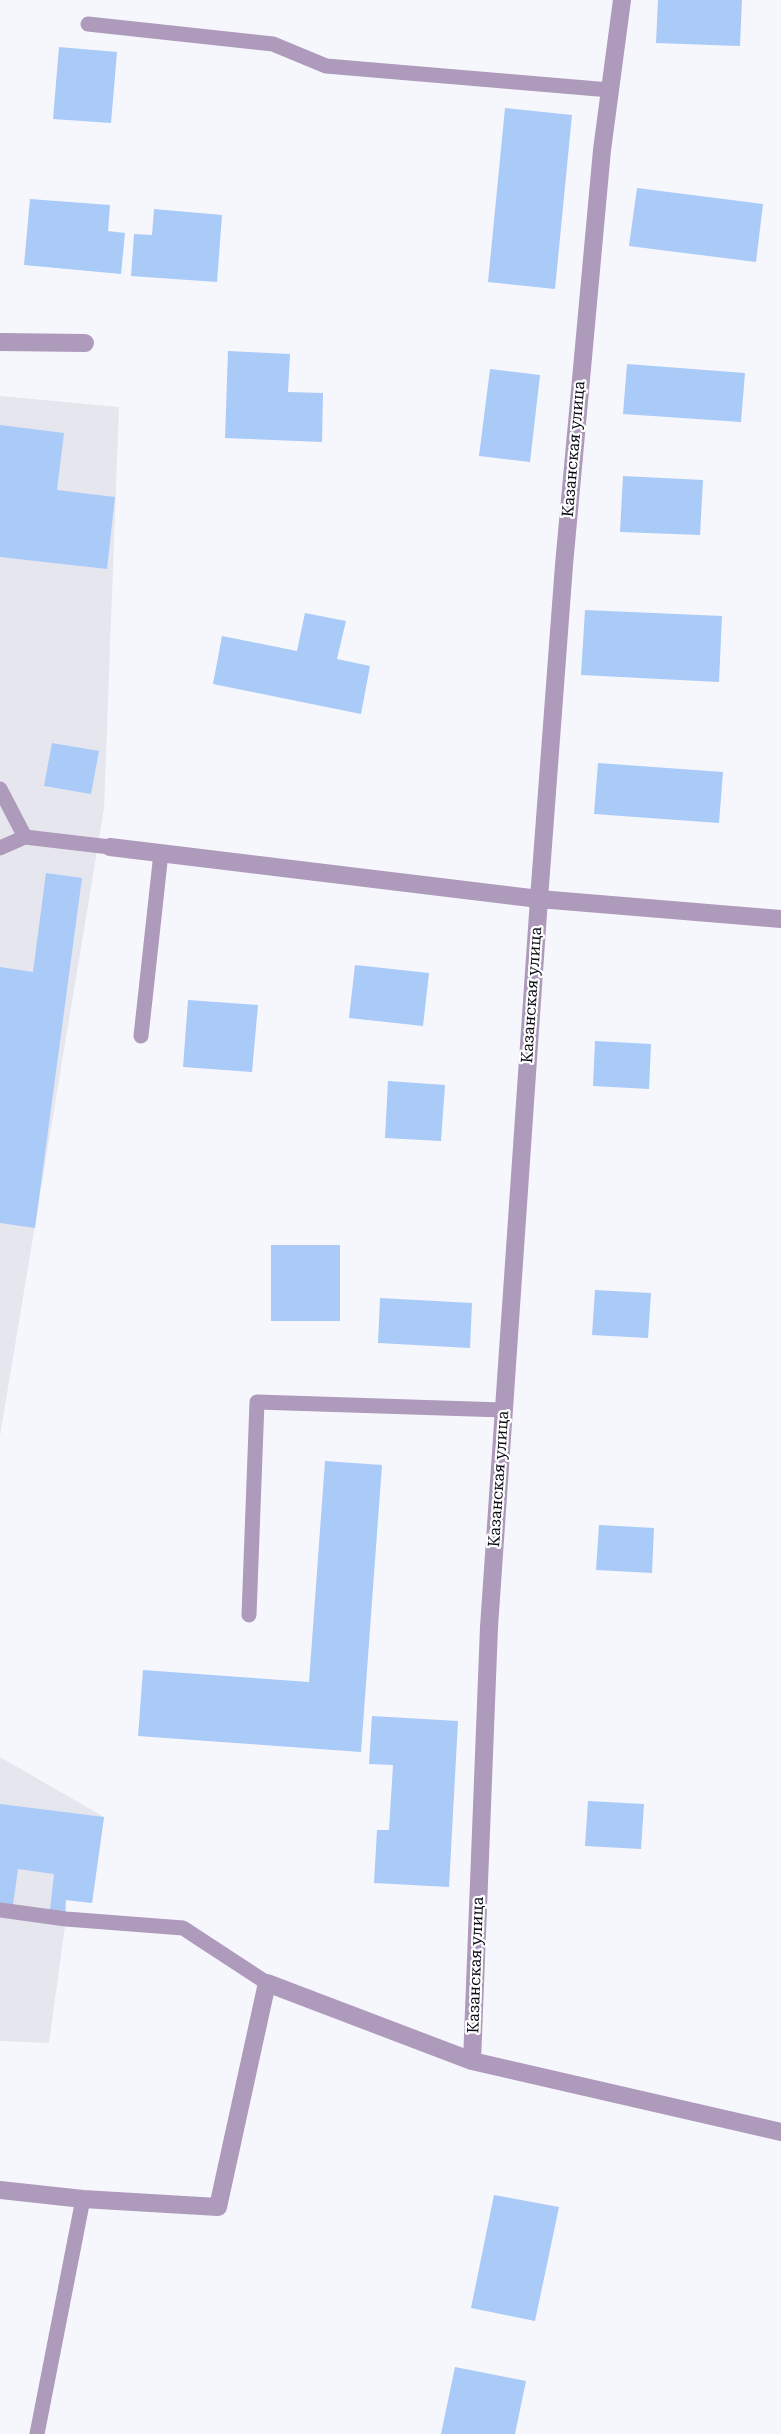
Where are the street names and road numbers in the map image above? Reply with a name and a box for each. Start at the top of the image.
street label: Казанская улица [558,380,590,518]
street label: Казанская улица [518,926,546,1064]
street label: Казанская улица [485,1410,513,1548]
street label: Казанская улица [464,1896,488,2034]

